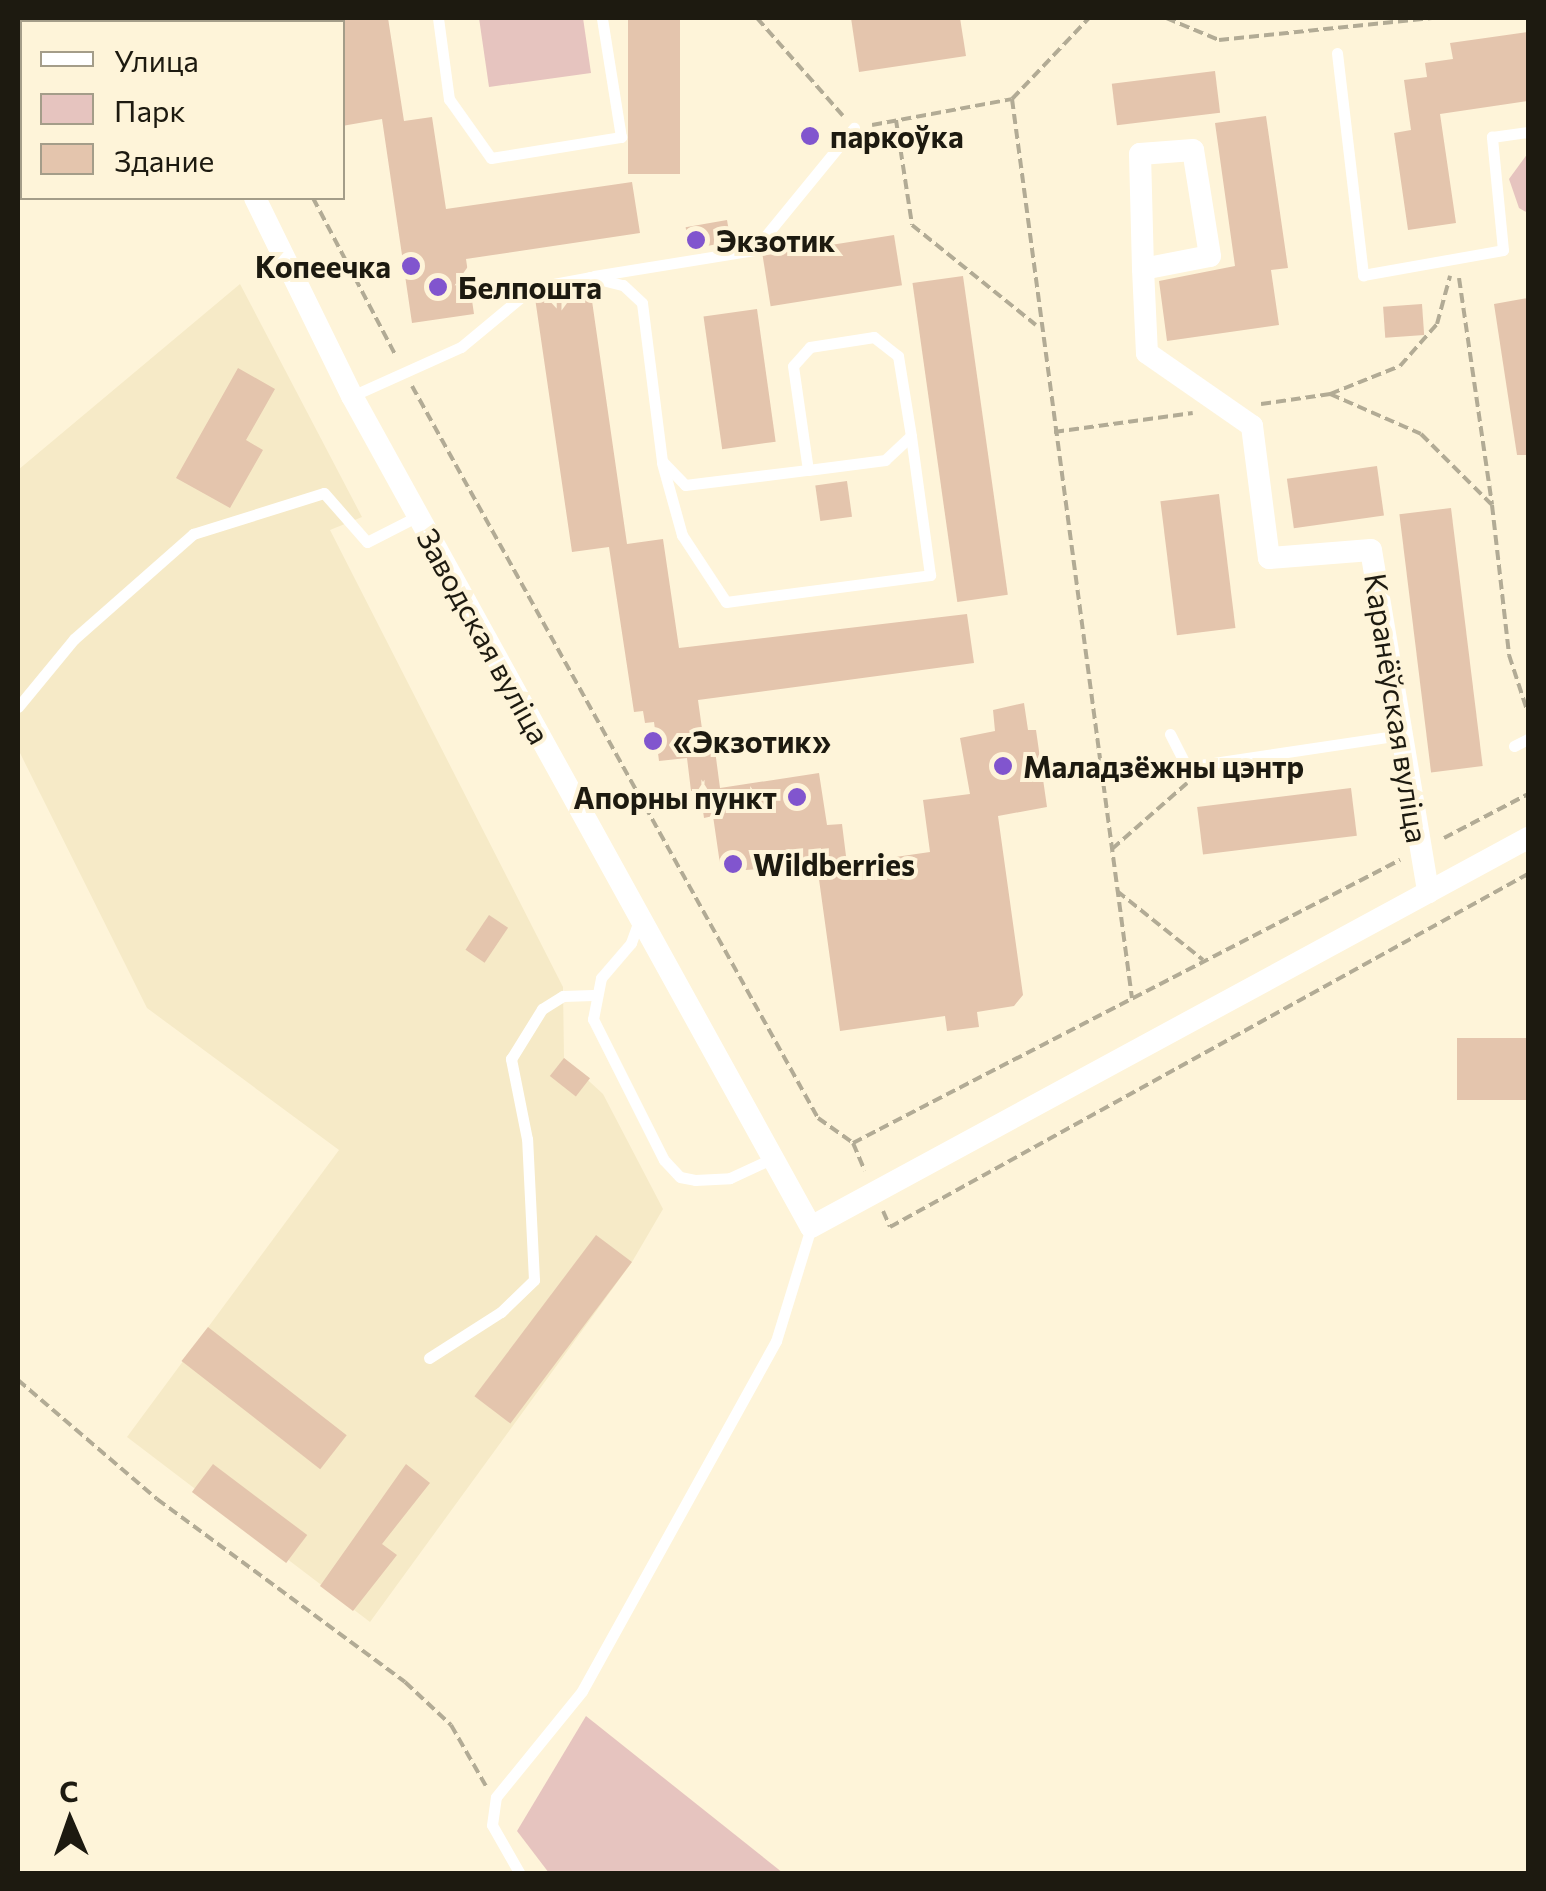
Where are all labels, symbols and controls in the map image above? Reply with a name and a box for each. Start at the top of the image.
legend [20,20,345,200]
text: Улица [114,41,199,78]
text: Парк [114,91,186,128]
place label: паркоўка [830,118,964,154]
marker: паркоўка [799,125,821,147]
text: Здание [114,141,214,178]
place label: Экзотик [716,222,835,258]
marker: Экзотик [685,229,707,251]
place label: Копеечка [255,248,391,284]
marker: Копеечка [400,255,422,277]
place label: Белпошта [458,269,602,305]
marker: Белпошта [427,276,449,298]
street label: Заводская вуліца [410,522,558,750]
street label: Каранёўская вуліца [1358,571,1436,845]
place label: «Экзотик» [673,723,831,759]
marker: «Экзотик» [642,730,664,752]
place label: Маладзёжны цэнтр [1023,748,1304,784]
marker: Маладзёжны цэнтр [992,755,1014,777]
place label: Апорны пункт [573,779,777,815]
marker: Апорны пункт [786,786,808,808]
place label: Wildberries [753,846,915,882]
marker: Wildberries [722,853,744,875]
north arrow [20,1771,120,1871]
text: С [59,1774,79,1808]

